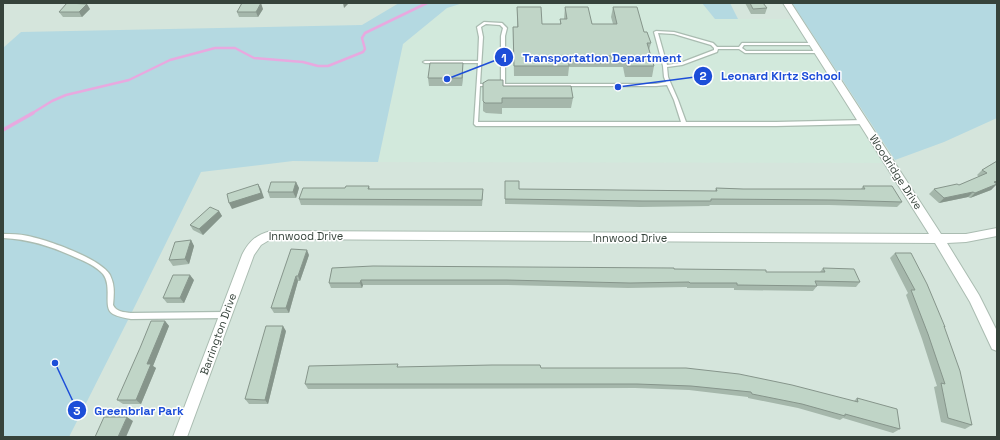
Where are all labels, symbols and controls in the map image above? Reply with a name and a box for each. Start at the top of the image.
callout: Transportation Department [494,45,689,69]
text: 1 [501,50,507,66]
text: Transportation Department [522,50,682,66]
callout: Leonard Kirtz School [693,64,849,88]
text: 2 [699,68,707,84]
text: Leonard Kirtz School [721,68,841,84]
street label: Woodridge Drive [866,132,926,212]
street label: Innwood Drive [269,229,343,243]
street label: Innwood Drive [593,231,667,245]
street label: Barrington Drive [197,291,239,377]
callout: Greenbriar Park [67,398,192,422]
text: 3 [73,403,81,419]
text: Greenbriar Park [94,403,184,419]

